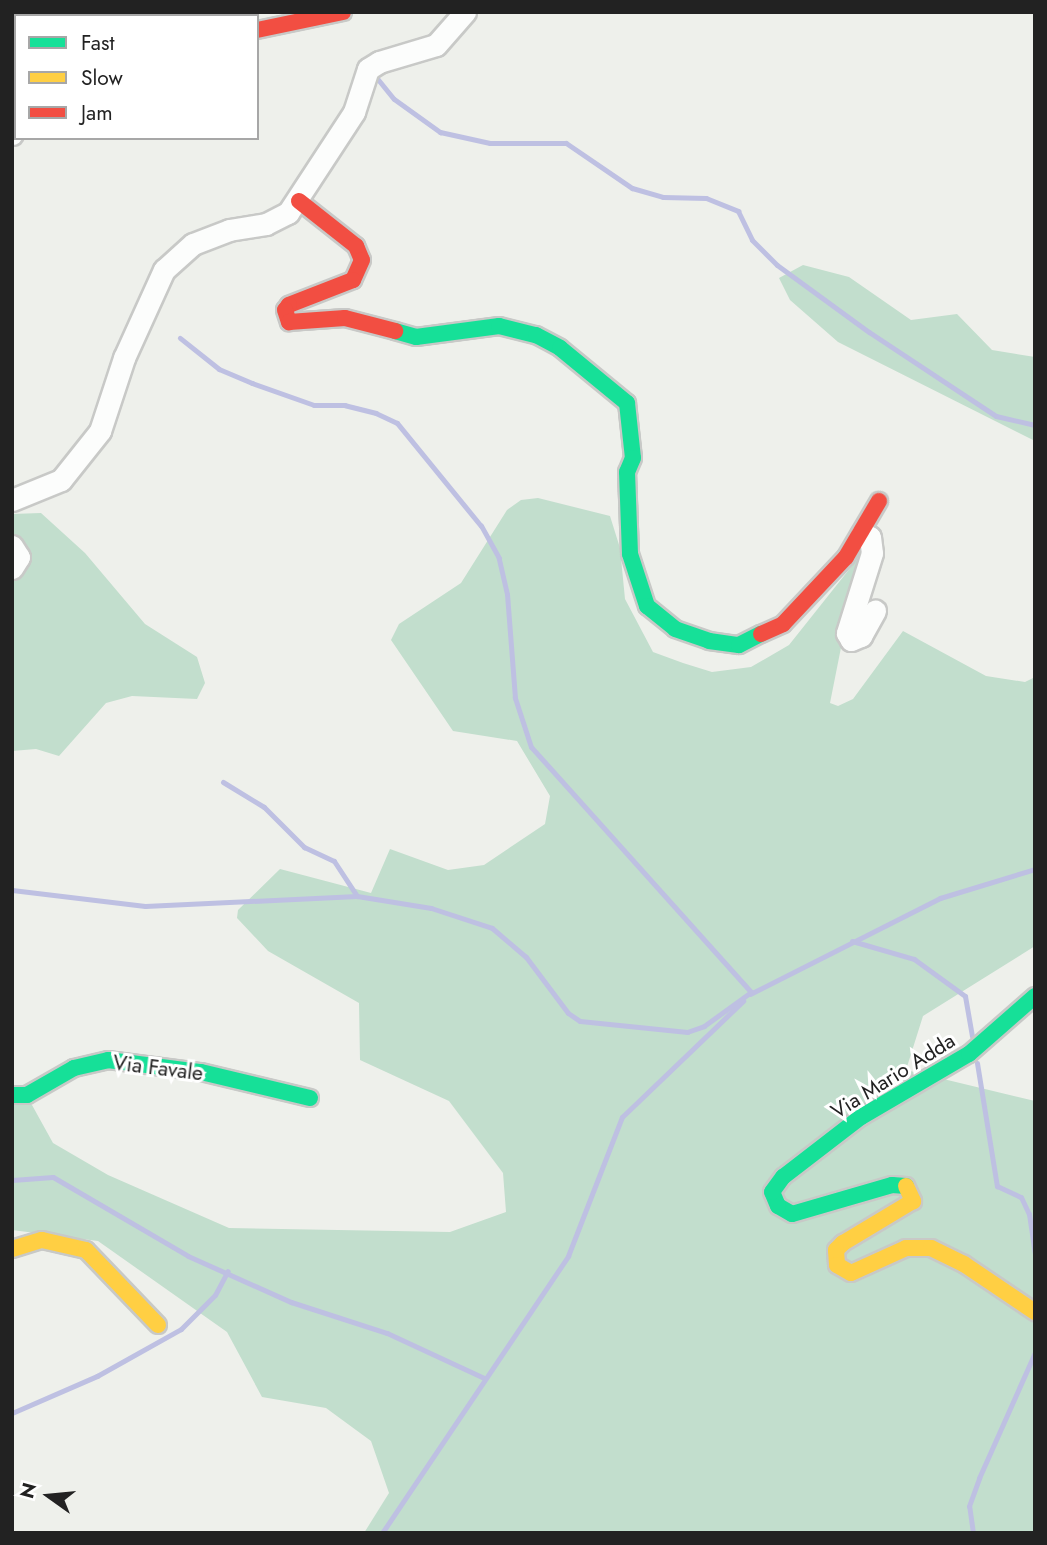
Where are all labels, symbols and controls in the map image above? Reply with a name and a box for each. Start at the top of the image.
legend [14,14,259,140]
text: Fast [81,28,114,58]
text: Slow [81,63,123,93]
text: Jam [81,98,113,128]
street label: Via Mario Adda [826,1028,960,1124]
street label: Via Favale [112,1050,204,1086]
north arrow [14,1461,84,1531]
text: N [13,1480,43,1501]

